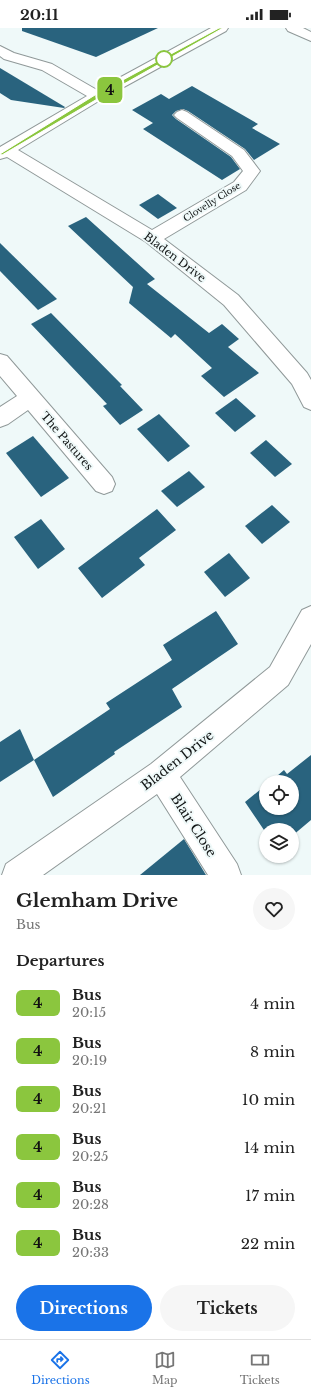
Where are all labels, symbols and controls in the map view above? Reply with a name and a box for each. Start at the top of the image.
text: 20:11 [20,5,58,24]
unlabelled marker [155,50,173,68]
line badge: 4 [97,77,123,103]
text: 4 [105,81,115,99]
street label: Clovelly Close [181,180,242,224]
street label: Bladen Drive [141,229,209,285]
street label: The Pastures [38,409,96,473]
street label: Bladen Drive [138,727,217,794]
map controls [259,775,299,863]
button: locate [259,775,299,815]
street label: Blair Close [167,790,220,860]
button: layers [259,823,299,863]
button: heart [253,888,295,930]
text: Glemham Drive [16,889,178,912]
text: Bus [16,916,41,933]
text: Departures [16,951,105,970]
text: Bus [72,985,102,1004]
text: 4 [33,994,43,1012]
text: 4 min [250,994,295,1013]
text: 20:15 [72,1004,106,1021]
text: Bus [72,1033,102,1052]
text: 4 [33,1042,43,1060]
text: 8 min [250,1042,295,1061]
text: 20:19 [72,1052,107,1069]
text: Bus [72,1081,102,1100]
text: 4 [33,1090,43,1108]
text: 10 min [242,1090,295,1109]
text: 20:21 [72,1100,107,1117]
text: Bus [72,1129,102,1148]
text: 4 [33,1138,43,1156]
text: 14 min [244,1138,295,1157]
text: 20:25 [72,1148,108,1165]
text: Bus [72,1177,102,1196]
text: 4 [33,1186,43,1204]
text: 17 min [245,1186,295,1205]
text: 20:28 [72,1196,109,1213]
text: Bus [72,1225,102,1244]
text: 4 [33,1234,43,1252]
text: 22 min [241,1234,295,1253]
text: 20:33 [72,1244,109,1261]
button: Directions [16,1285,152,1331]
button: Tickets [160,1285,295,1331]
tab: Directions [31,1349,90,1387]
tab: Map [152,1349,178,1387]
tab: Tickets [240,1349,280,1387]

